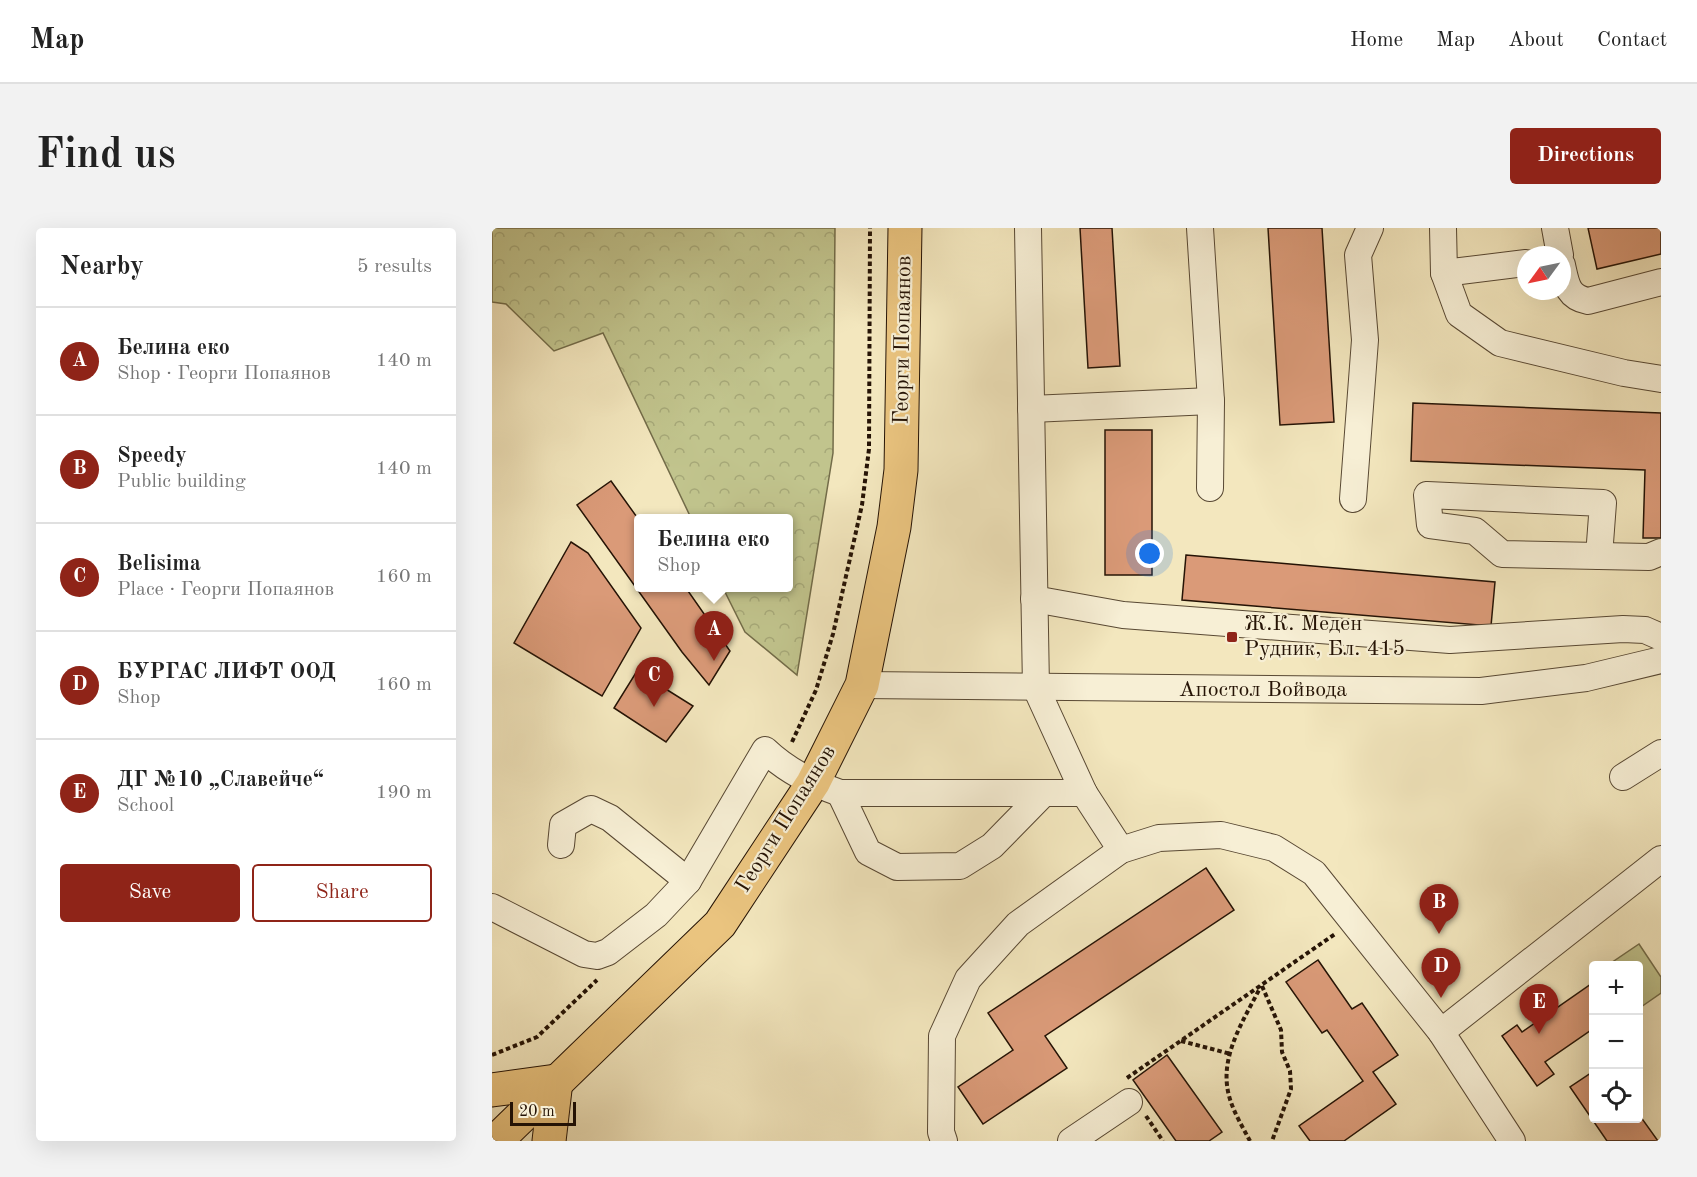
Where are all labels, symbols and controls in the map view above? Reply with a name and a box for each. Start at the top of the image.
text: Map [30,27,84,55]
text: Home [1350,30,1403,51]
text: Map [1436,30,1475,51]
text: About [1508,30,1564,51]
text: Contact [1597,30,1667,51]
button: Directions [1510,128,1661,184]
text: Find us [36,135,175,177]
north arrow [1517,246,1571,300]
text: Nearby [60,254,144,280]
street label: Георги Попаянов [891,255,915,425]
text: 5 results [357,257,432,277]
text: Белина еко [117,337,230,359]
text: A [72,351,87,371]
text: 140 m [376,351,432,371]
text: Shop · Георги Попаянов [117,364,331,384]
text: Speedy [117,445,187,467]
text: B [72,459,87,479]
text: 140 m [376,459,432,479]
text: Public building [117,472,246,492]
popup [634,514,793,592]
text: Белина еко [657,529,770,551]
your location [1135,539,1164,568]
text: Belisima [117,553,201,575]
text: Shop [657,556,701,576]
text: C [73,567,86,587]
text: 160 m [376,567,432,587]
text: Place · Георги Попаянов [117,580,334,600]
pin: A [694,612,734,661]
place label: Ж.К. Меден Рудник, Бл. 415 [1244,613,1405,660]
marker: Ж.К. Меден Рудник, Бл. 415 [1225,630,1239,644]
pin: C [634,658,674,707]
text: БУРГАС ЛИФТ ООД [117,661,336,683]
text: D [72,675,87,695]
text: 160 m [376,675,432,695]
street label: Апостол Войвода [1179,679,1347,701]
text: Shop [117,688,161,708]
street label: Георги Попаянов [732,742,840,896]
text: ДГ №10 „Славейче“ [117,769,324,791]
text: E [73,783,86,803]
text: 190 m [376,783,432,803]
text: School [117,796,174,816]
button: Save [60,864,240,922]
button: Share [252,864,432,922]
pin: B [1420,884,1458,934]
pin: D [1422,948,1460,998]
map controls [1589,961,1643,1123]
button: + [1589,961,1643,1015]
pin: E [1520,984,1558,1034]
button: − [1589,1015,1643,1069]
button: locate [1589,1069,1643,1123]
scale bar [510,1099,576,1126]
text: 20 m [519,1104,555,1120]

